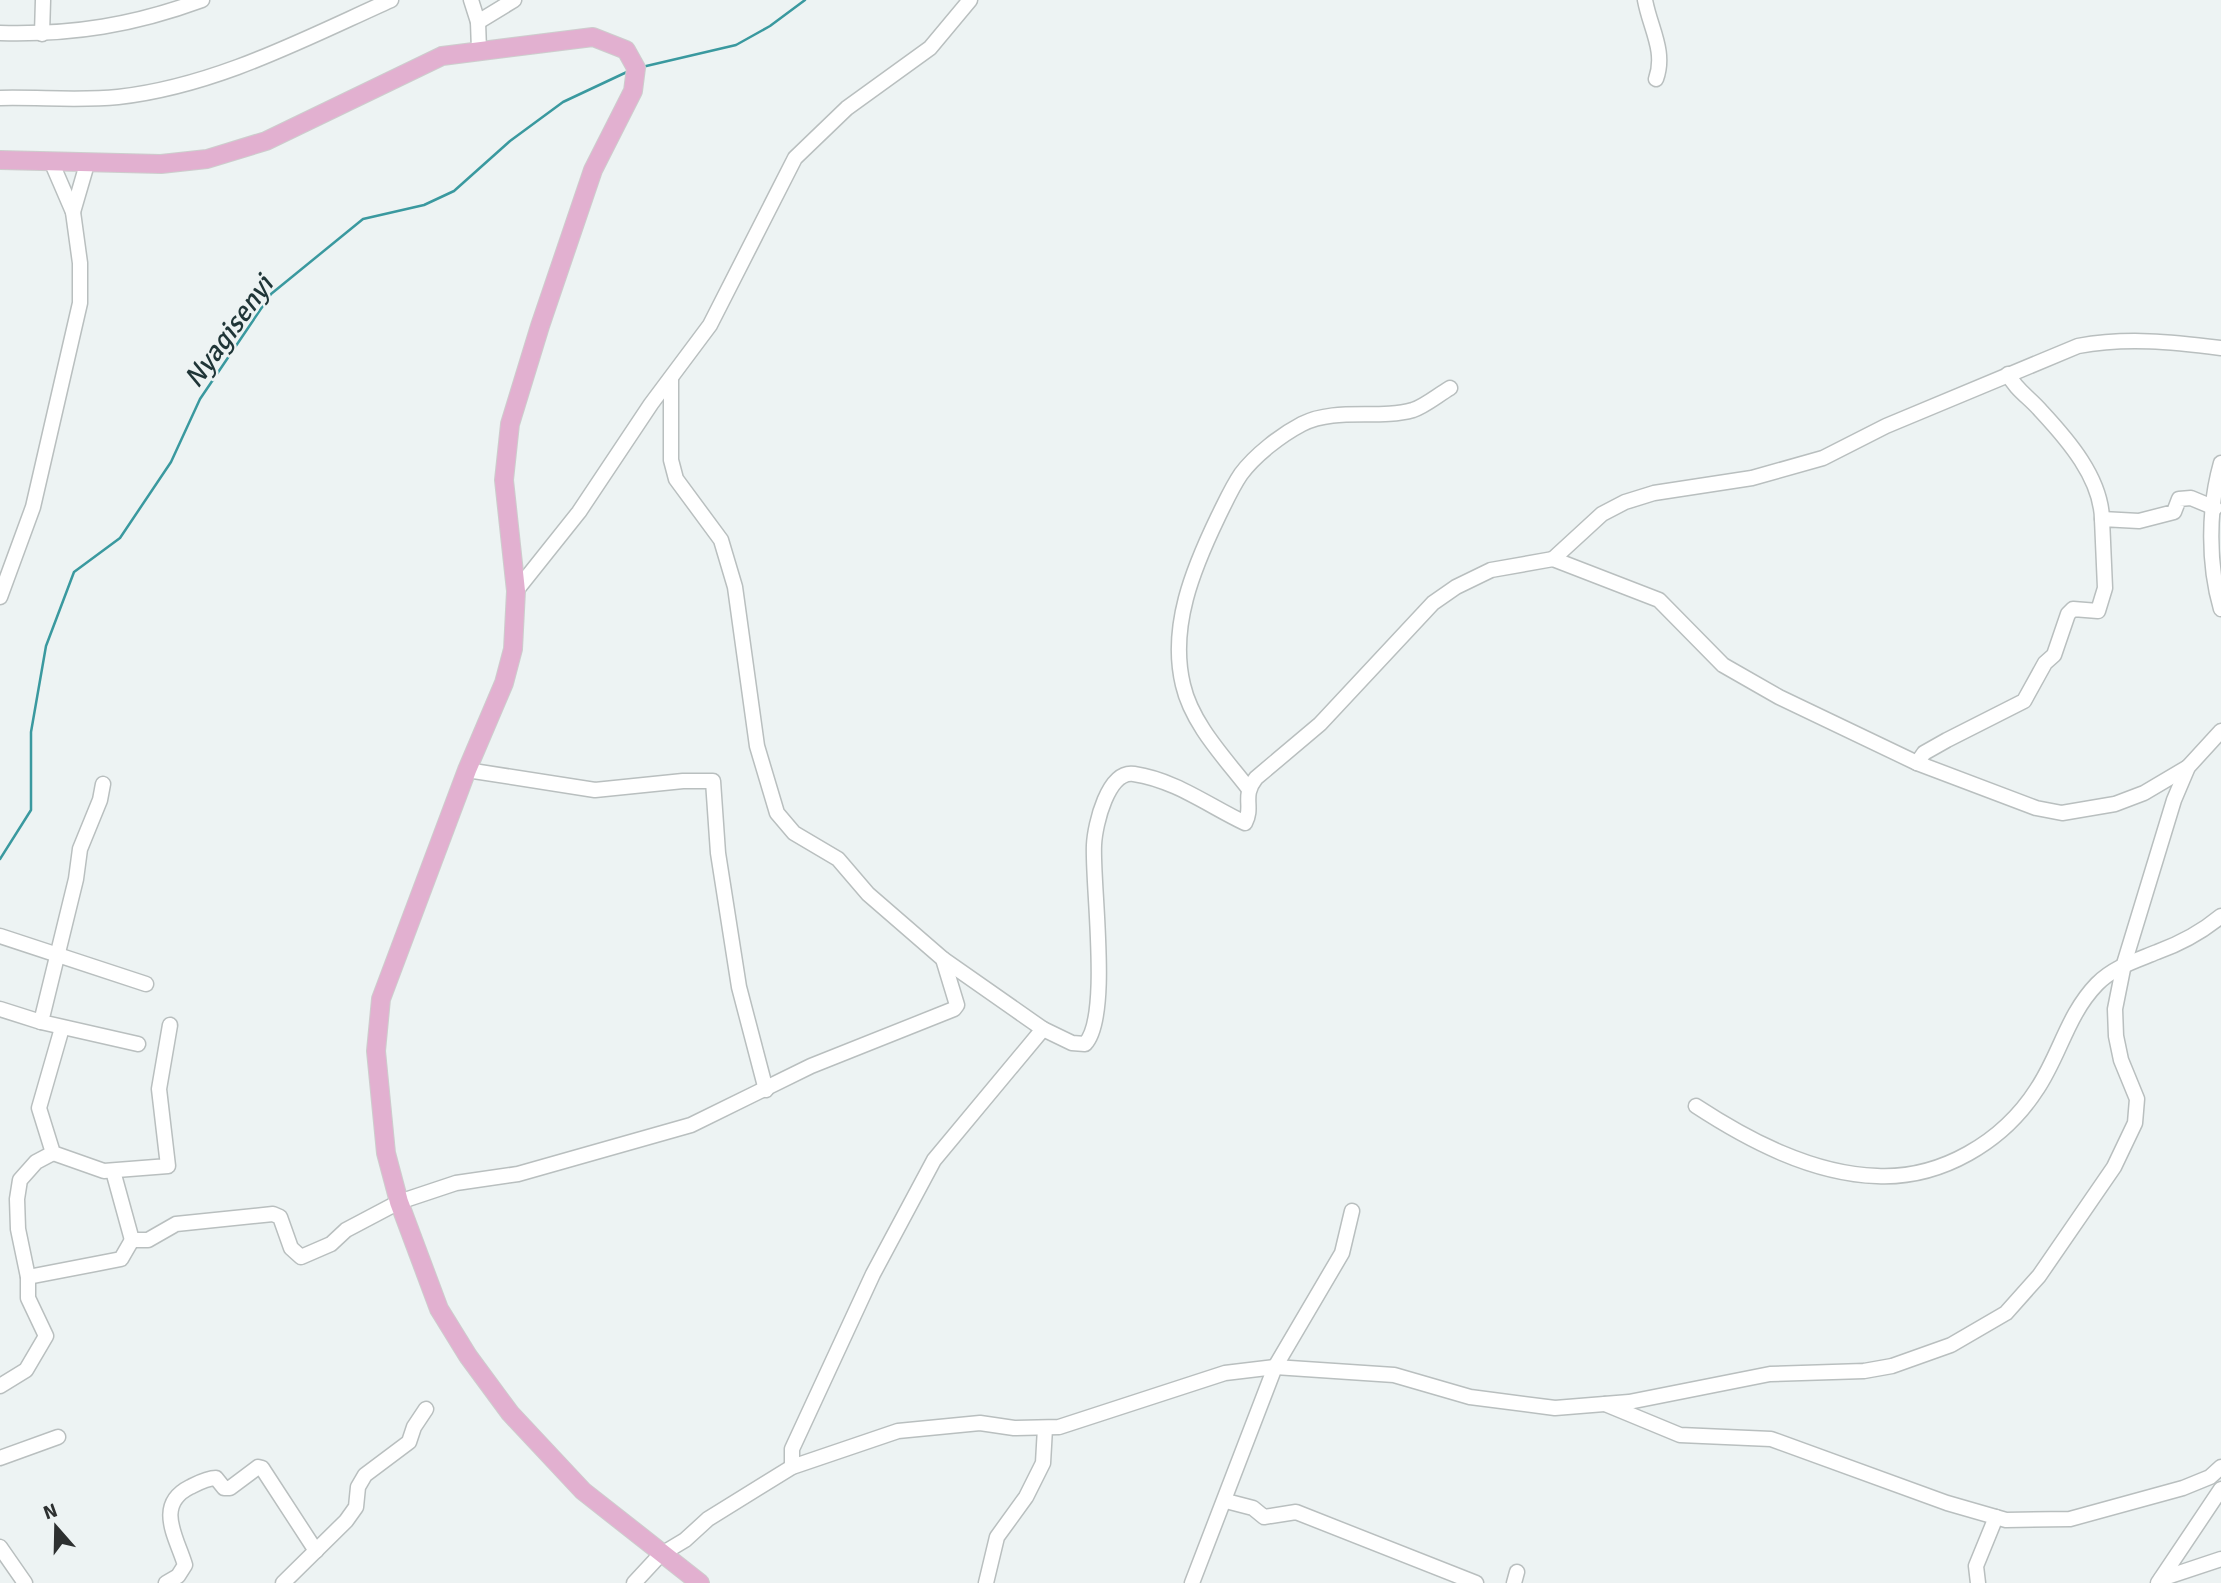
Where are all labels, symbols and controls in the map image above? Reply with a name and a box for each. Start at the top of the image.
water label: Nyagisenyi [177,267,282,394]
north arrow [21,1492,91,1562]
text: N [40,1498,61,1526]

